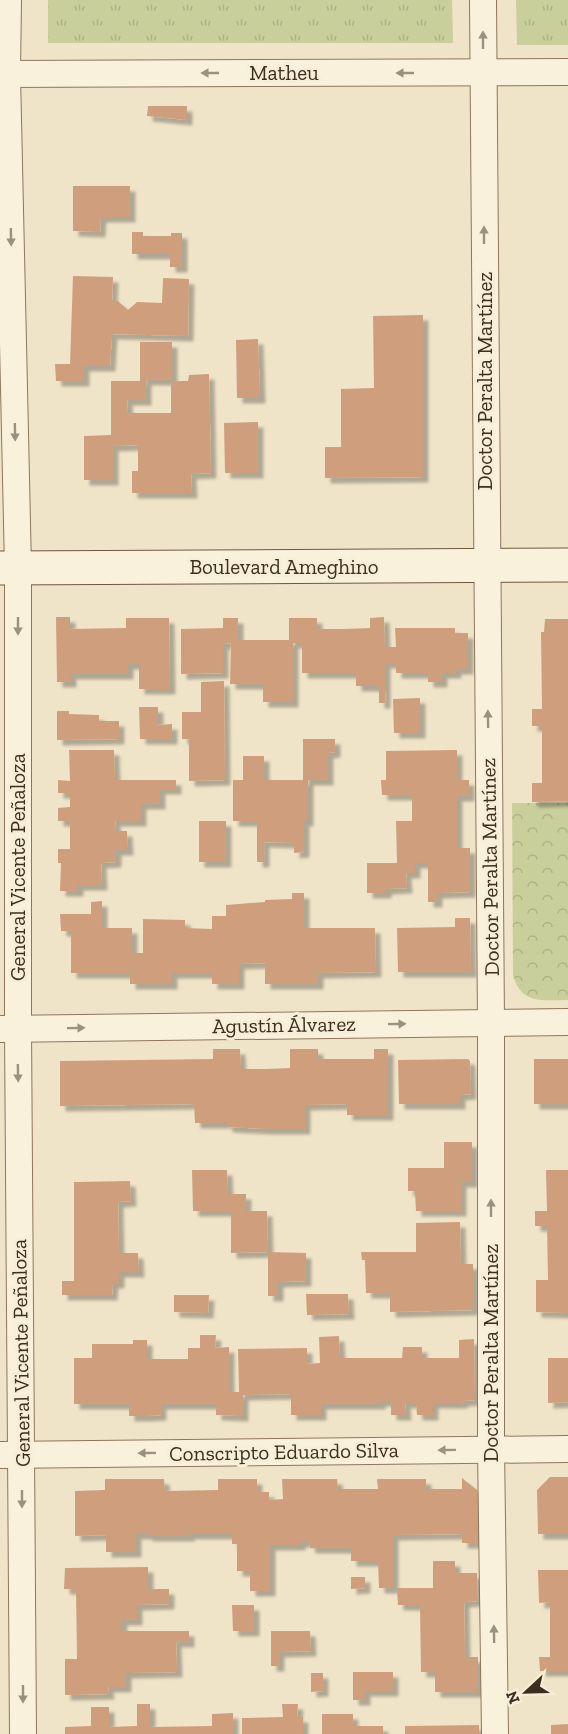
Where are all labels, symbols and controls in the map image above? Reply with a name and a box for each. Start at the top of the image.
one-way arrow [478,30,488,49]
street label: Matheu [249,60,319,85]
one-way arrow [200,68,219,78]
one-way arrow [395,68,414,78]
one-way arrow [479,225,489,244]
one-way arrow [6,228,16,247]
street label: Doctor Peralta Martínez [472,272,497,490]
one-way arrow [10,423,20,442]
street label: Boulevard Ameghino [189,554,379,579]
one-way arrow [13,617,23,636]
one-way arrow [483,709,493,728]
street label: General Vicente Peñaloza [5,753,30,981]
street label: Doctor Peralta Martínez [475,757,504,976]
street label: Agustín Álvarez [212,1011,356,1038]
one-way arrow [388,1019,407,1029]
one-way arrow [67,1023,86,1033]
one-way arrow [13,1064,23,1083]
one-way arrow [486,1198,496,1217]
street label: General Vicente Peñaloza [6,1239,35,1467]
street label: Doctor Peralta Martínez [478,1244,503,1462]
street label: Conscripto Eduardo Silva [169,1437,399,1466]
one-way arrow [437,1445,456,1455]
one-way arrow [137,1448,156,1458]
one-way arrow [17,1490,27,1509]
one-way arrow [489,1624,498,1643]
north arrow [496,1662,556,1722]
one-way arrow [18,1685,28,1704]
text: N [501,1688,524,1707]

